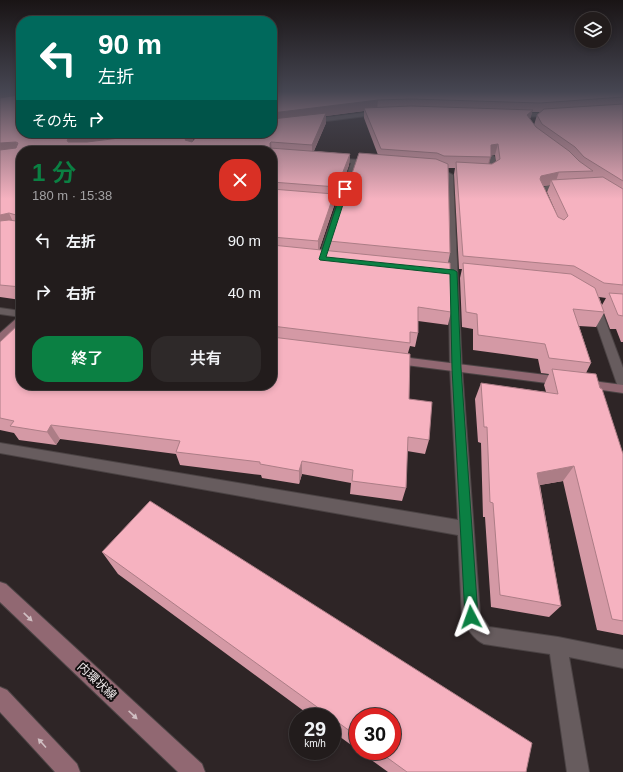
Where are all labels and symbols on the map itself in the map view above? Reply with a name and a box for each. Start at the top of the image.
pin [328,172,362,206]
position arrow [450,596,492,638]
one-way arrow [23,612,33,622]
street label: 内環状線 [75,660,119,702]
speed limit sign: 30 [349,708,401,760]
one-way arrow [129,710,138,719]
one-way arrow [38,738,47,748]

